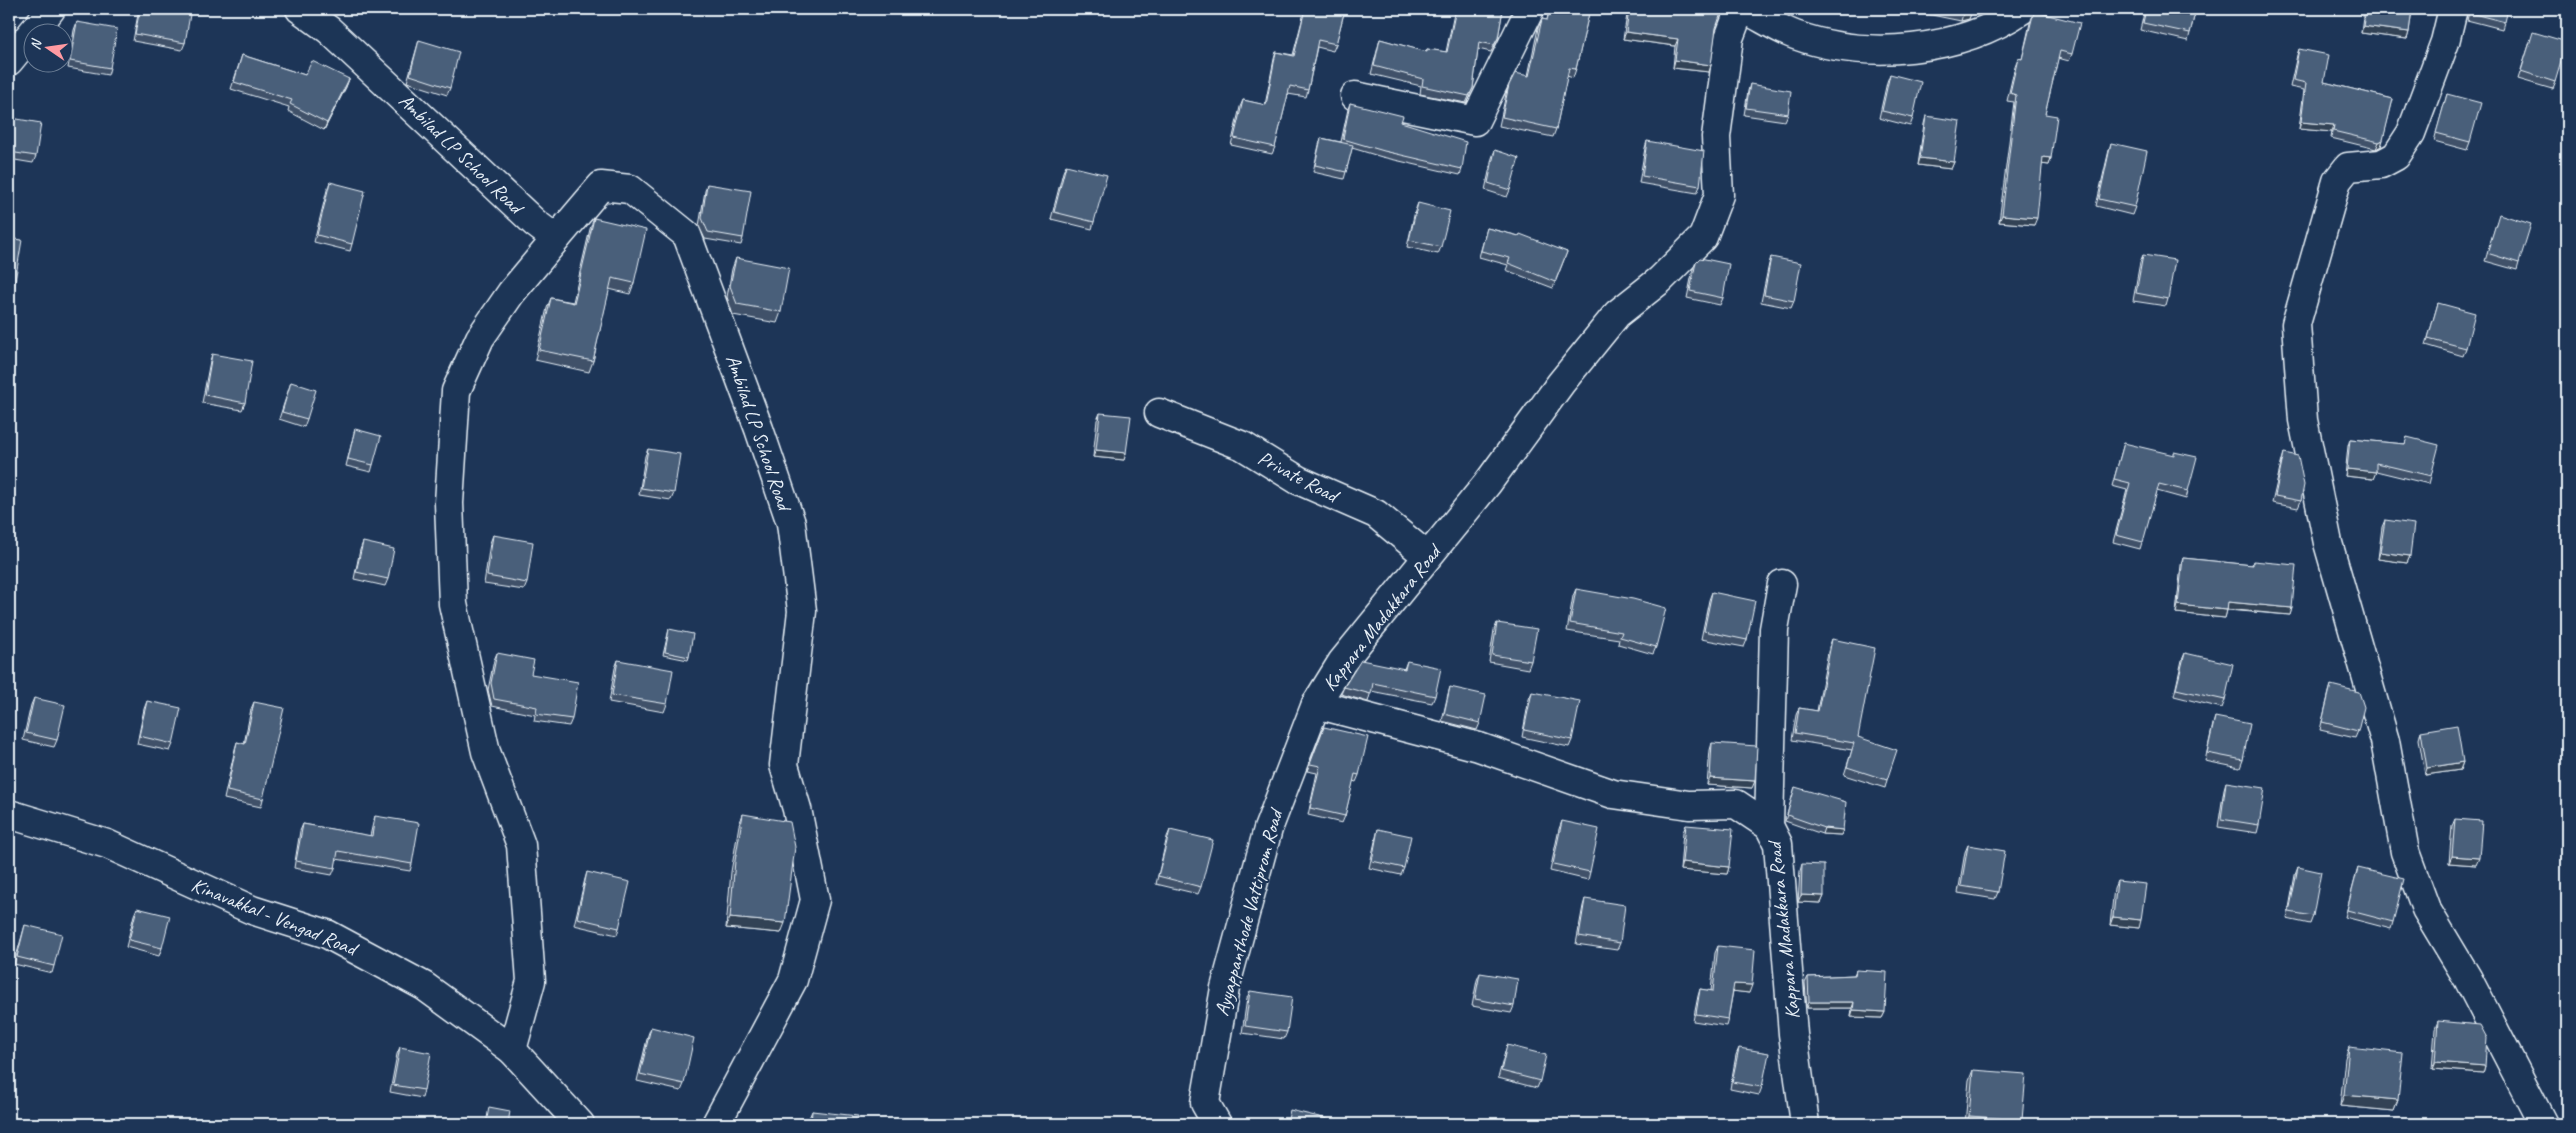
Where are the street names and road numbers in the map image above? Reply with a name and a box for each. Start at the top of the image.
street label: Ambilad LP School Road [394,88,530,221]
street label: Ambilad LP School Road [720,351,798,516]
street label: Private Road [1254,445,1345,509]
street label: Kappara Madakkara Road [1317,538,1448,696]
street label: Ayyappanthode Vattiprom Road [1209,805,1289,1019]
street label: Kappara Madakkara Road [1761,838,1805,1020]
street label: Kinavakkal - Vengad Road [188,872,363,962]

